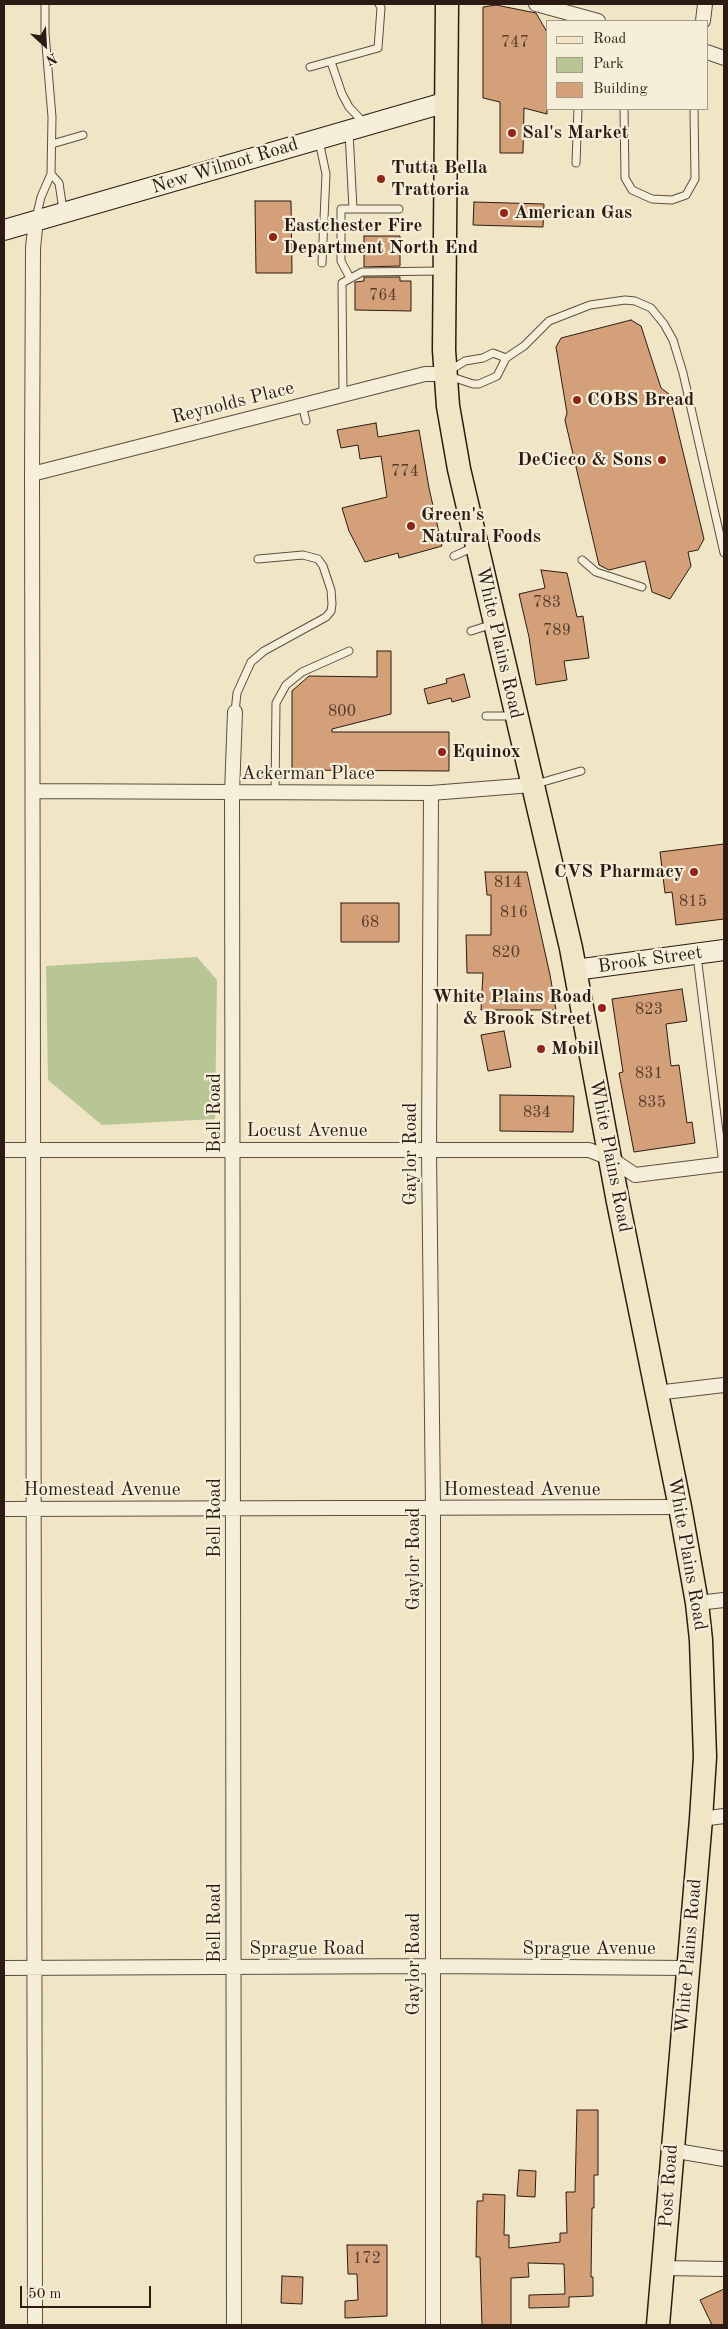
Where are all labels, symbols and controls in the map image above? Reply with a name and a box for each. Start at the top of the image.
north arrow [20,20,70,70]
legend [546,20,708,110]
text: Road [593,32,626,47]
house number: 747 [501,33,529,53]
text: N [44,50,59,67]
text: Park [593,57,624,72]
text: Building [593,82,648,97]
place label: Sal's Market [522,122,629,144]
marker: Sal's Market [506,127,518,139]
street label: New Wilmot Road [149,133,301,199]
place label: Tutta Bella Trattoria [391,157,488,201]
marker: Tutta Bella Trattoria [375,173,387,185]
place label: American Gas [514,202,632,224]
marker: American Gas [498,207,510,219]
place label: Eastchester Fire Department North End [283,215,478,259]
marker: Eastchester Fire Department North End [267,231,279,243]
house number: 764 [369,286,397,306]
street label: Reynolds Place [170,377,296,429]
place label: COBS Bread [587,389,694,411]
marker: COBS Bread [571,394,583,406]
place label: DeCicco & Sons [517,449,652,471]
marker: DeCicco & Sons [656,454,668,466]
house number: 774 [391,462,419,482]
place label: Green's Natural Foods [421,504,541,548]
marker: Green's Natural Foods [405,520,417,532]
street label: White Plains Road [470,565,528,721]
house number: 783 [533,593,561,613]
house number: 789 [543,621,571,641]
house number: 800 [328,702,356,722]
place label: Equinox [452,741,521,763]
marker: Equinox [436,746,448,758]
street label: Ackerman Place [241,763,375,785]
place label: CVS Pharmacy [554,861,684,883]
marker: CVS Pharmacy [688,866,700,878]
house number: 814 [494,873,522,893]
house number: 815 [679,892,707,912]
house number: 816 [500,903,528,923]
house number: 68 [361,913,379,933]
street label: Brook Street [596,941,704,979]
house number: 820 [492,943,520,963]
place label: White Plains Road & Brook Street [432,986,592,1030]
house number: 823 [635,1000,663,1020]
marker: White Plains Road & Brook Street [596,1002,608,1014]
place label: Mobil [551,1038,599,1060]
marker: Mobil [535,1043,547,1055]
house number: 831 [635,1064,663,1084]
street label: Bell Road [204,1073,226,1153]
street label: White Plains Road [584,1078,636,1234]
house number: 835 [638,1093,666,1113]
street label: Gaylor Road [400,1103,422,1205]
house number: 834 [523,1103,551,1123]
street label: Locust Avenue [246,1120,368,1142]
street label: White Plains Road [662,1476,712,1632]
street label: Bell Road [204,1478,226,1558]
street label: Homestead Avenue [24,1479,180,1501]
street label: Homestead Avenue [444,1479,600,1501]
street label: Gaylor Road [403,1508,425,1610]
street label: White Plains Road [671,1878,707,2034]
street label: Bell Road [204,1883,226,1963]
street label: Gaylor Road [403,1913,425,2015]
street label: Sprague Road [249,1938,365,1960]
street label: Sprague Avenue [522,1938,656,1960]
street label: Post Road [655,2143,683,2229]
house number: 172 [353,2249,381,2269]
scale bar [22,2276,154,2308]
text: 50 m [28,2287,62,2302]

